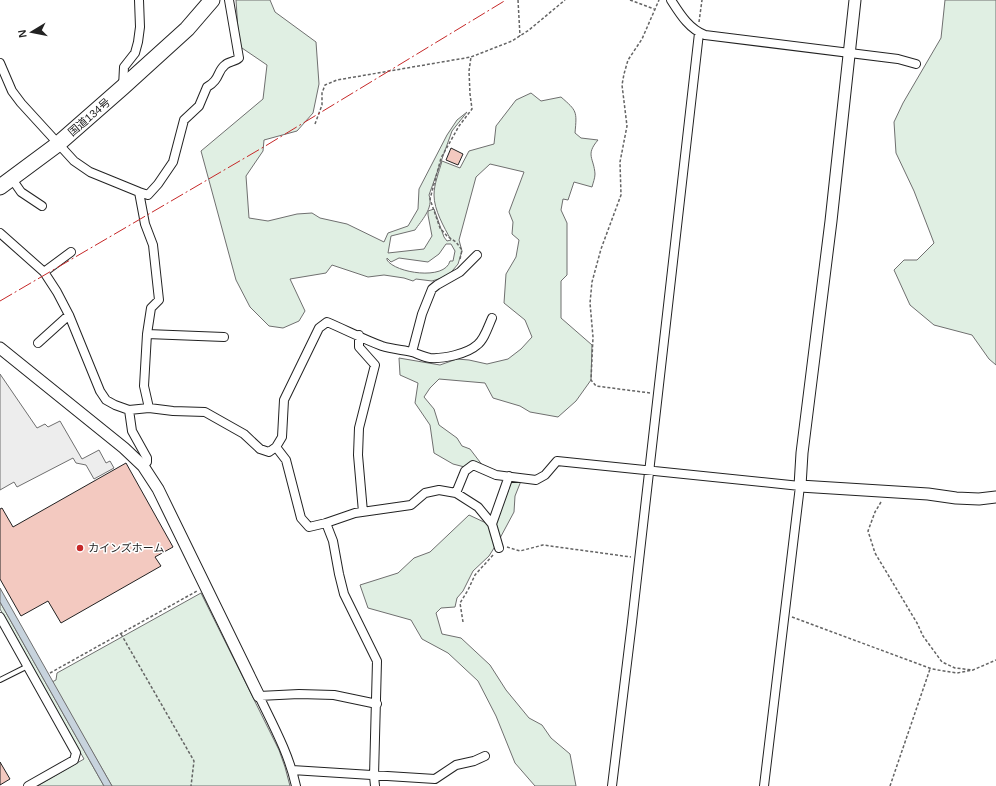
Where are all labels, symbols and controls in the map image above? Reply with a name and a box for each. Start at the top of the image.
north arrow [12,12,52,52]
text: N [16,29,29,39]
street label: 国道134号 [66,96,112,138]
place label: カインズホーム [88,542,164,554]
marker: カインズホーム [75,543,85,553]

